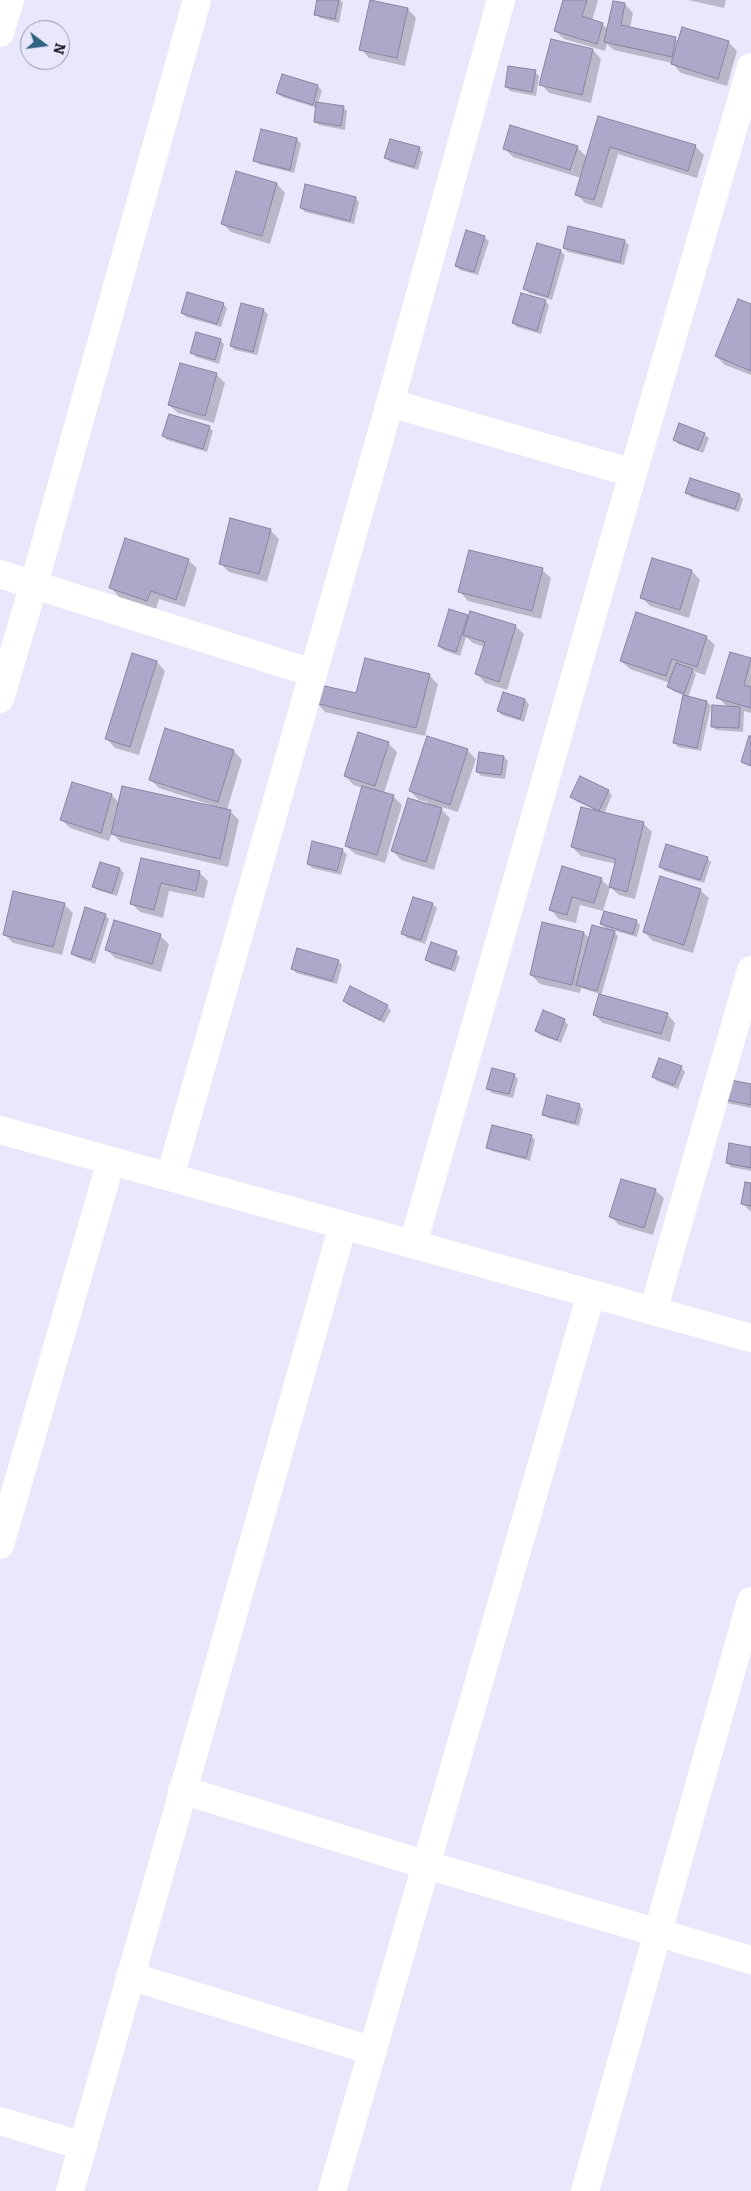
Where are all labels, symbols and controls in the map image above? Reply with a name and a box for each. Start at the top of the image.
north arrow [20,20,70,70]
text: N [49,41,69,56]

